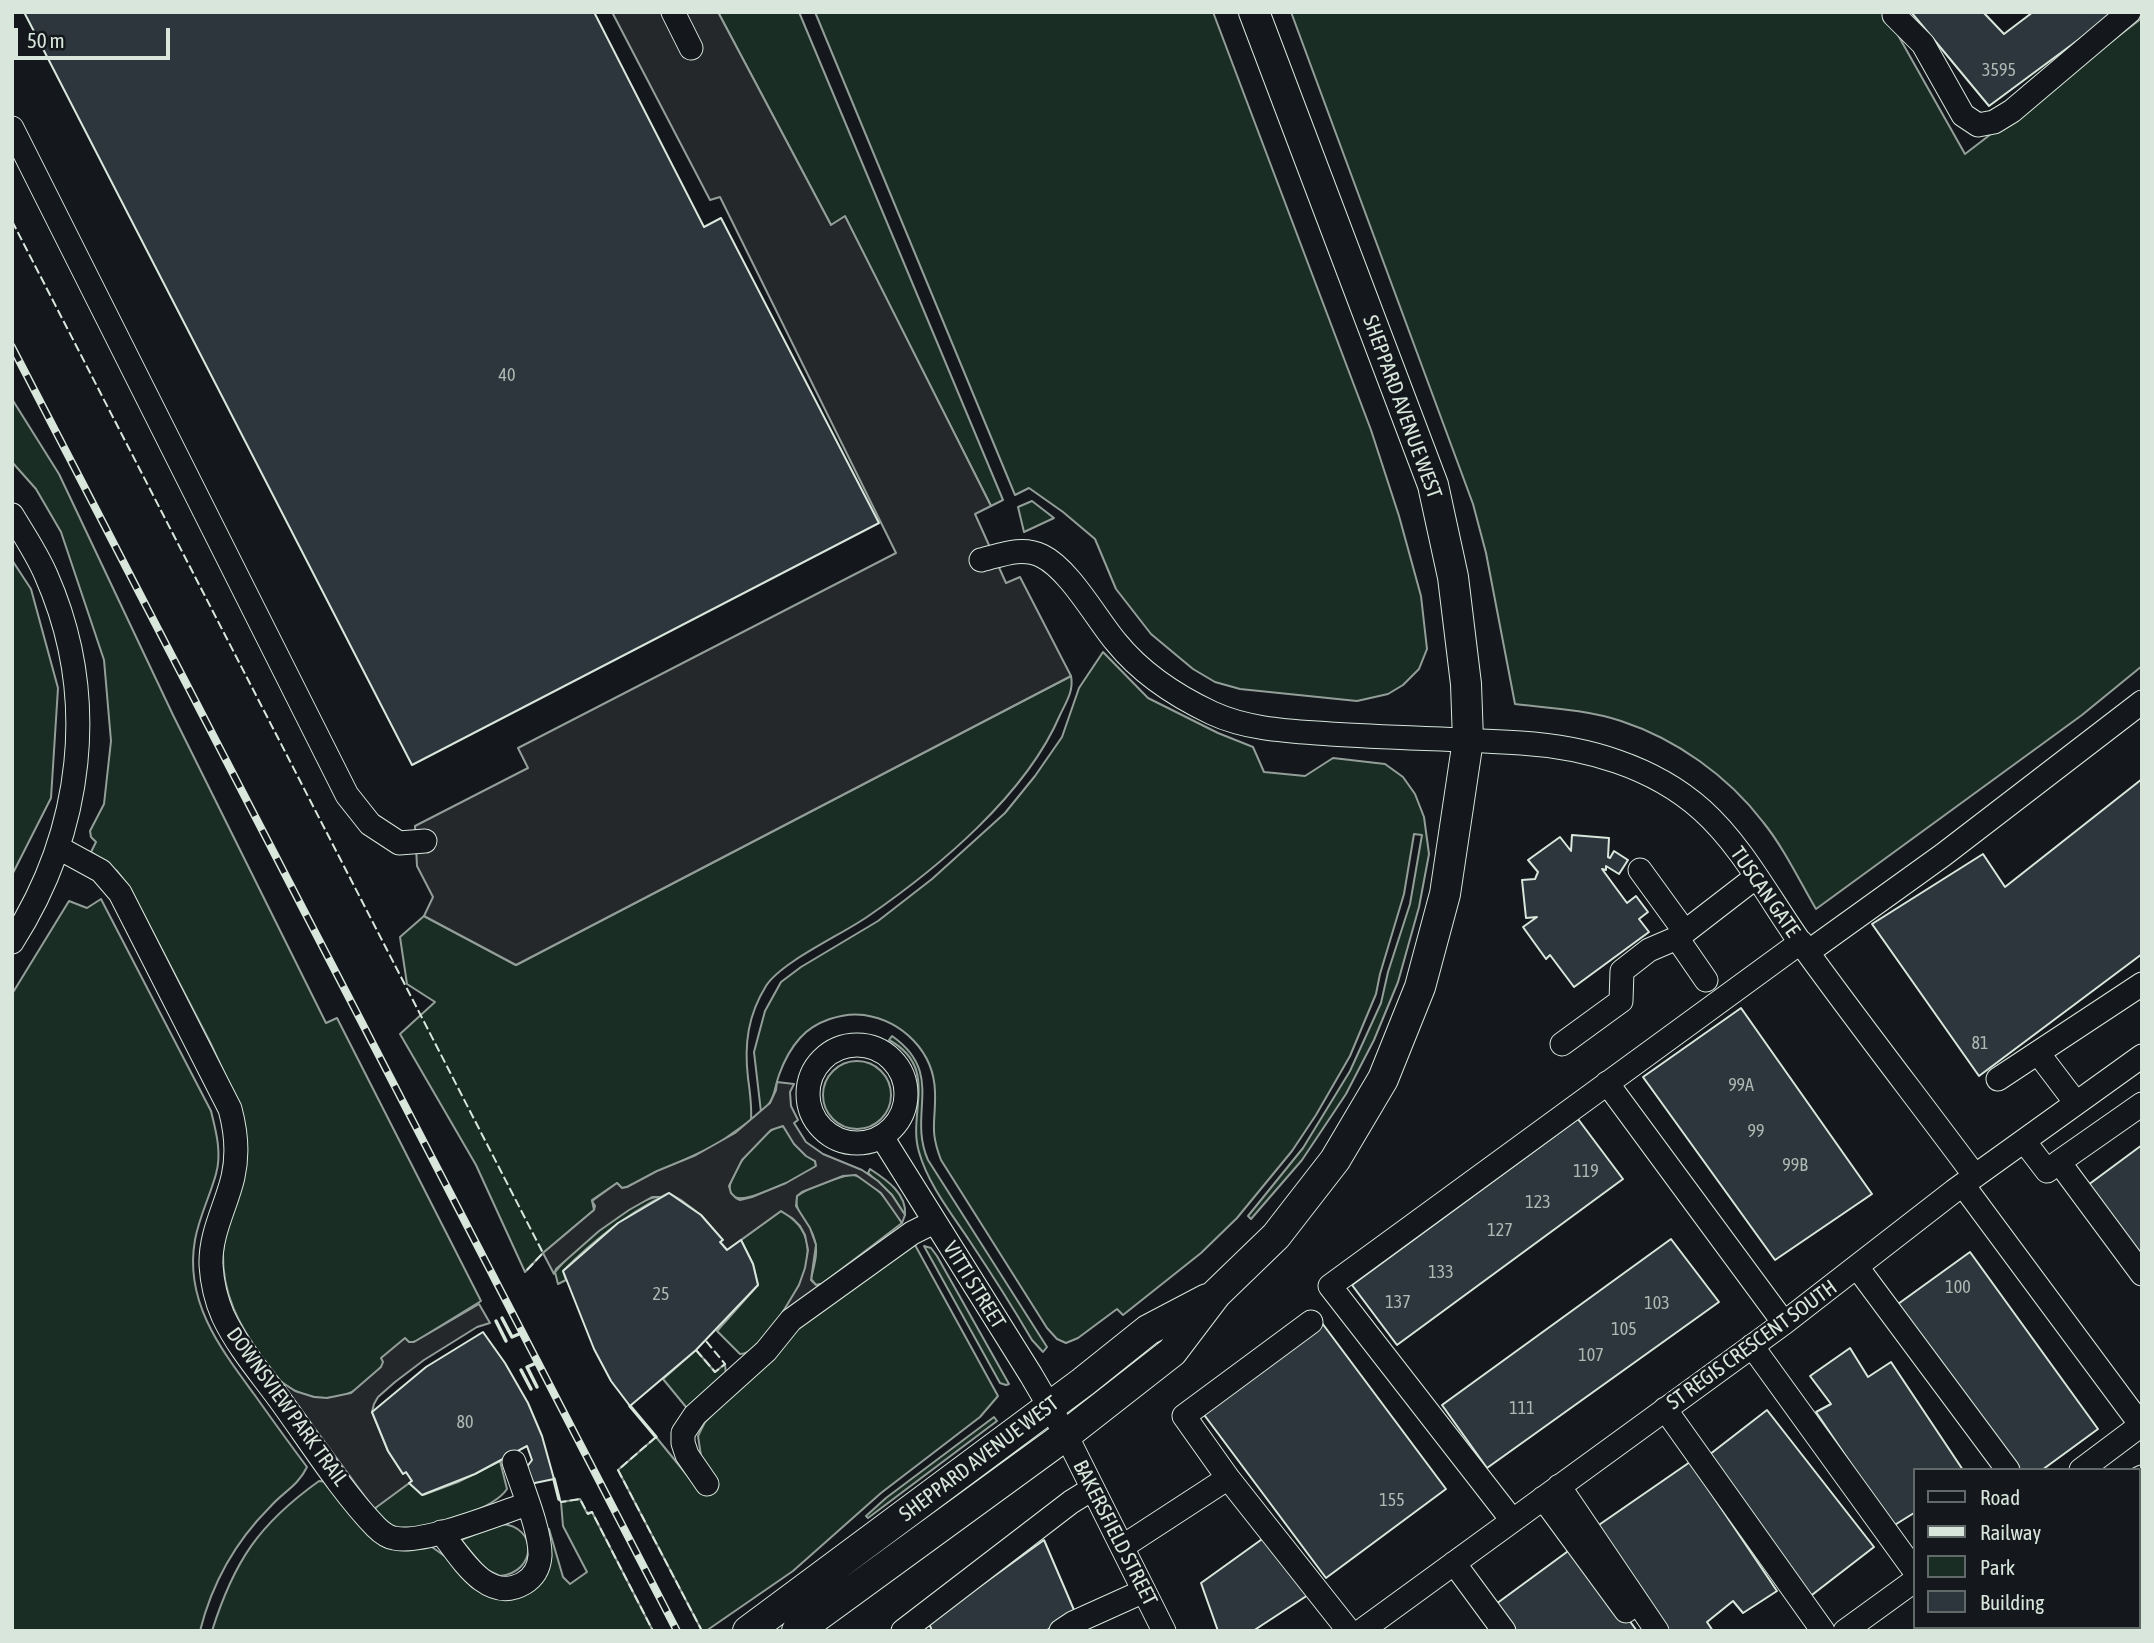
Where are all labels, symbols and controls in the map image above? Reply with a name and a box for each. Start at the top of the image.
scale bar [18,14,173,58]
text: 50 m [27,28,65,52]
house number: 3595 [1982,59,2016,81]
street label: SHEPPARD AVENUE WEST [1357,312,1447,502]
house number: 40 [499,364,515,386]
street label: TUSCAN GATE [1725,842,1805,942]
house number: 81 [1972,1032,1988,1054]
house number: 99A [1728,1074,1754,1096]
house number: 99 [1748,1120,1764,1142]
house number: 99B [1782,1154,1808,1176]
house number: 119 [1573,1160,1599,1182]
house number: 123 [1525,1191,1551,1213]
house number: 127 [1487,1219,1513,1241]
street label: VITTI STREET [937,1237,1011,1333]
house number: 133 [1428,1261,1454,1283]
street label: ST REGIS CRESCENT SOUTH [1662,1275,1842,1415]
house number: 100 [1945,1276,1971,1298]
house number: 25 [653,1283,669,1305]
house number: 137 [1385,1291,1411,1313]
house number: 103 [1644,1292,1670,1314]
house number: 105 [1611,1318,1637,1340]
street label: DOWNSVIEW PARK TRAIL [221,1323,353,1491]
house number: 107 [1578,1344,1604,1366]
street label: SHEPPARD AVENUE WEST [894,1391,1064,1527]
house number: 111 [1509,1397,1535,1419]
house number: 80 [457,1411,473,1433]
street label: BAKERSFIELD STREET [1067,1456,1163,1610]
legend [1912,1468,2140,1629]
text: Road [1980,1485,2020,1509]
house number: 155 [1379,1489,1405,1511]
text: Railway [1980,1520,2041,1544]
text: Park [1980,1555,2015,1579]
text: Building [1980,1590,2044,1614]

